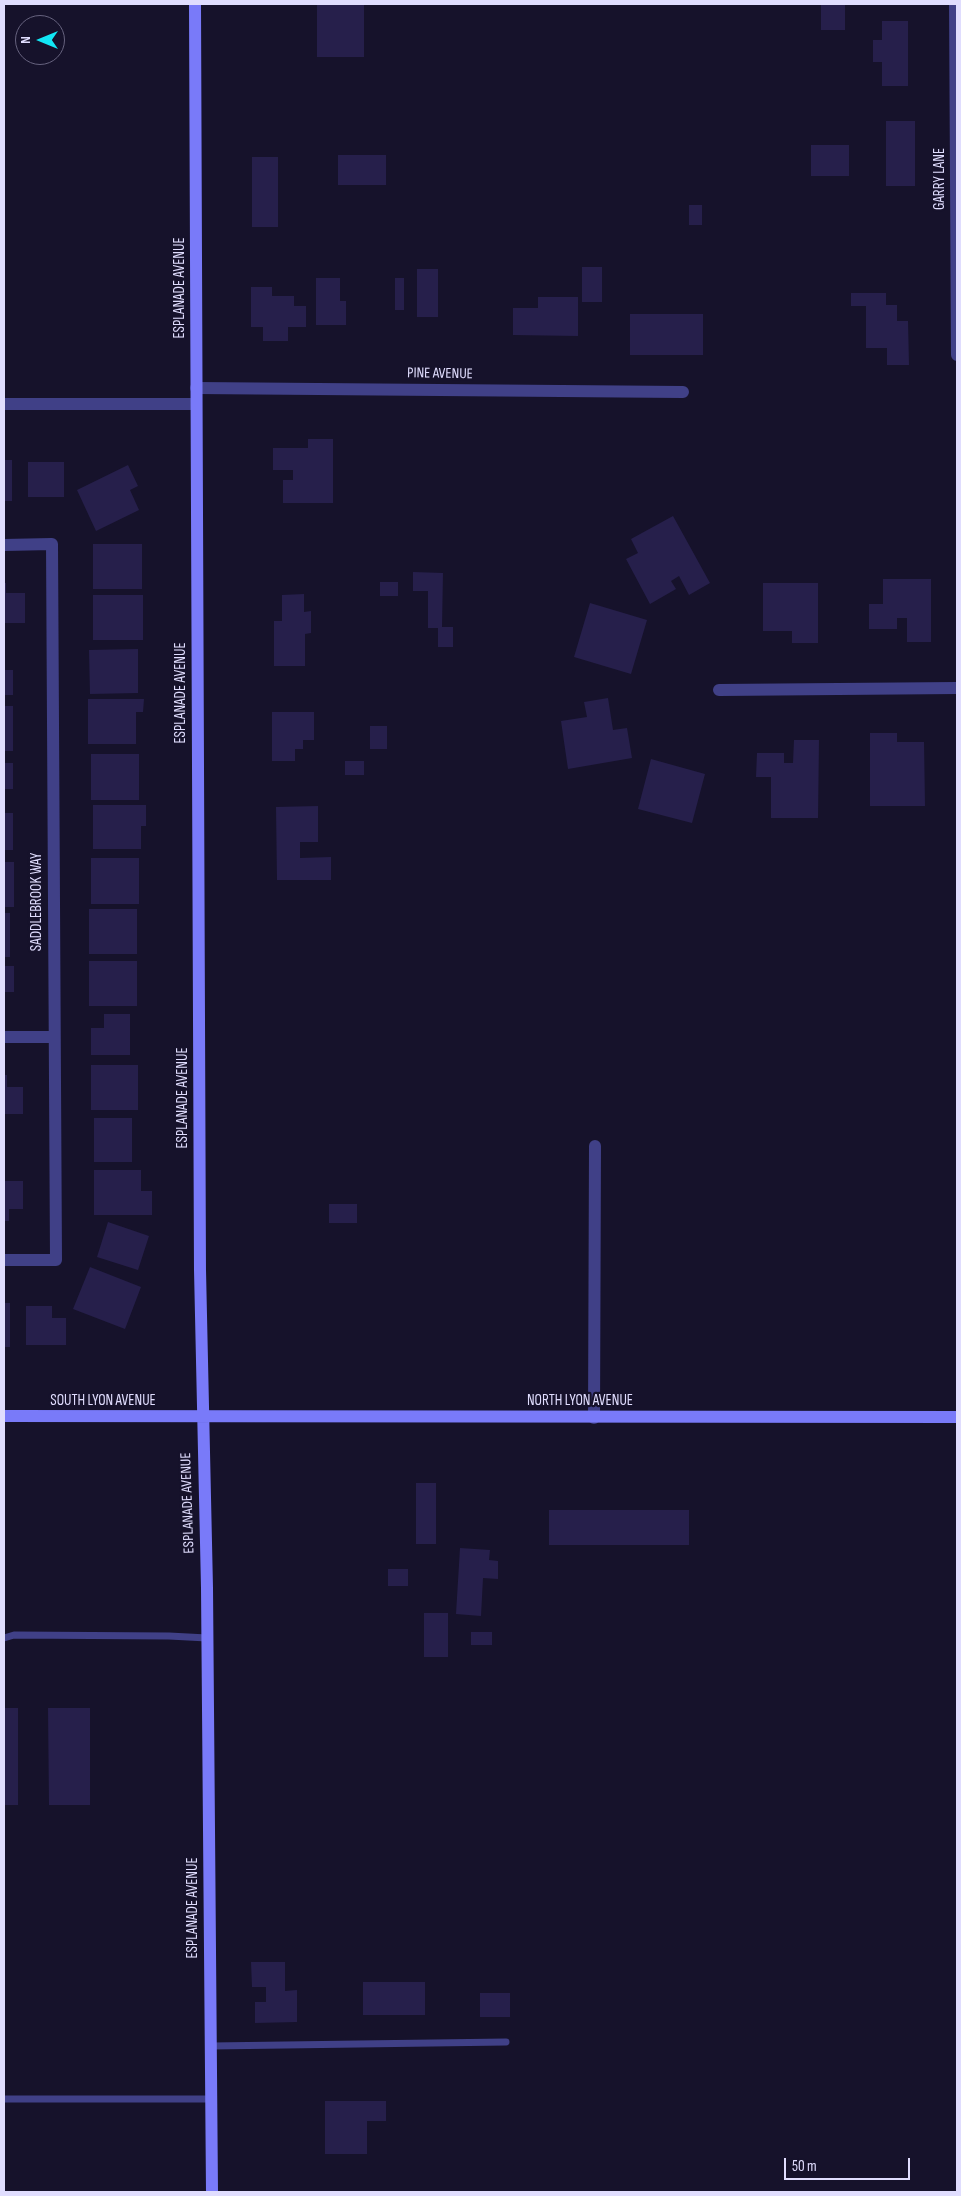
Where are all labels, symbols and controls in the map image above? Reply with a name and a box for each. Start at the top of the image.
north arrow [15,15,65,65]
text: N [17,36,34,44]
street label: GARRY LANE [931,148,949,210]
street label: ESPLANADE AVENUE [171,237,189,339]
street label: PINE AVENUE [407,364,473,384]
street label: ESPLANADE AVENUE [172,642,190,744]
street label: SADDLEBROOK WAY [28,853,46,951]
street label: ESPLANADE AVENUE [174,1047,192,1149]
street label: SOUTH LYON AVENUE [50,1392,156,1410]
street label: NORTH LYON AVENUE [527,1392,633,1410]
street label: ESPLANADE AVENUE [177,1452,199,1554]
street label: ESPLANADE AVENUE [184,1857,202,1959]
scale bar [786,2148,912,2180]
text: 50 m [792,2157,817,2176]

